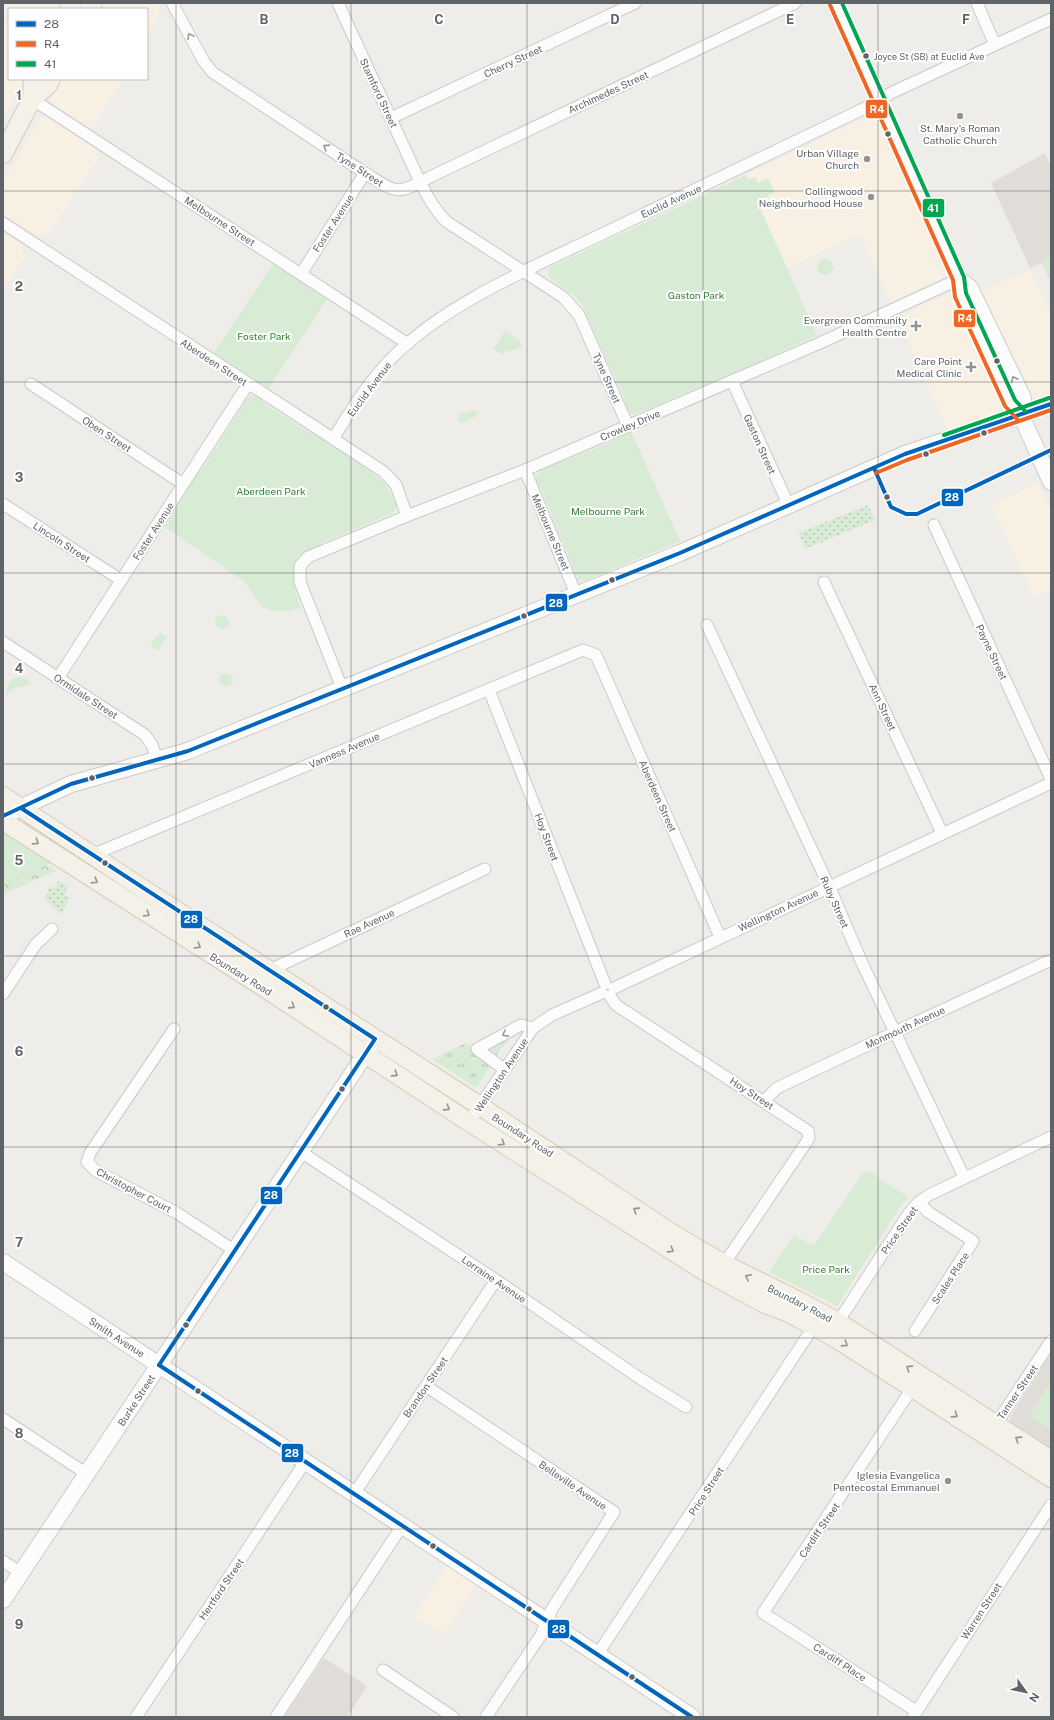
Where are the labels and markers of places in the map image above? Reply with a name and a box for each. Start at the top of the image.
marker: Joyce St (SB) at Euclid Ave [861,51,871,61]
place label: Joyce St (SB) at Euclid Ave [874,51,984,62]
marker: St. Mary's Roman Catholic Church [955,111,965,121]
place label: St. Mary's Roman Catholic Church [920,122,1000,146]
unlabelled marker [883,129,893,139]
place label: Urban Village Church [796,147,859,171]
marker: Urban Village Church [862,154,872,164]
place label: Collingwood Neighbourhood House [759,185,863,209]
marker: Collingwood Neighbourhood House [866,192,876,202]
place label: Evergreen Community Health Centre [804,314,908,338]
marker: Evergreen Community Health Centre [910,320,922,332]
place label: Care Point Medical Clinic [897,355,962,379]
unlabelled marker [992,356,1002,366]
marker: Care Point Medical Clinic [965,361,977,373]
unlabelled marker [979,428,989,438]
unlabelled marker [921,449,931,459]
unlabelled marker [882,492,892,502]
unlabelled marker [607,575,617,585]
unlabelled marker [519,611,529,621]
unlabelled marker [87,773,97,783]
unlabelled marker [100,858,110,868]
unlabelled marker [321,1002,331,1012]
unlabelled marker [337,1084,347,1094]
unlabelled marker [181,1320,191,1330]
unlabelled marker [193,1386,203,1396]
place label: Iglesia Evangelica Pentecostal Emmanuel [833,1469,940,1493]
marker: Iglesia Evangelica Pentecostal Emmanuel [943,1476,953,1486]
unlabelled marker [428,1541,438,1551]
unlabelled marker [524,1604,534,1614]
unlabelled marker [627,1672,637,1682]

